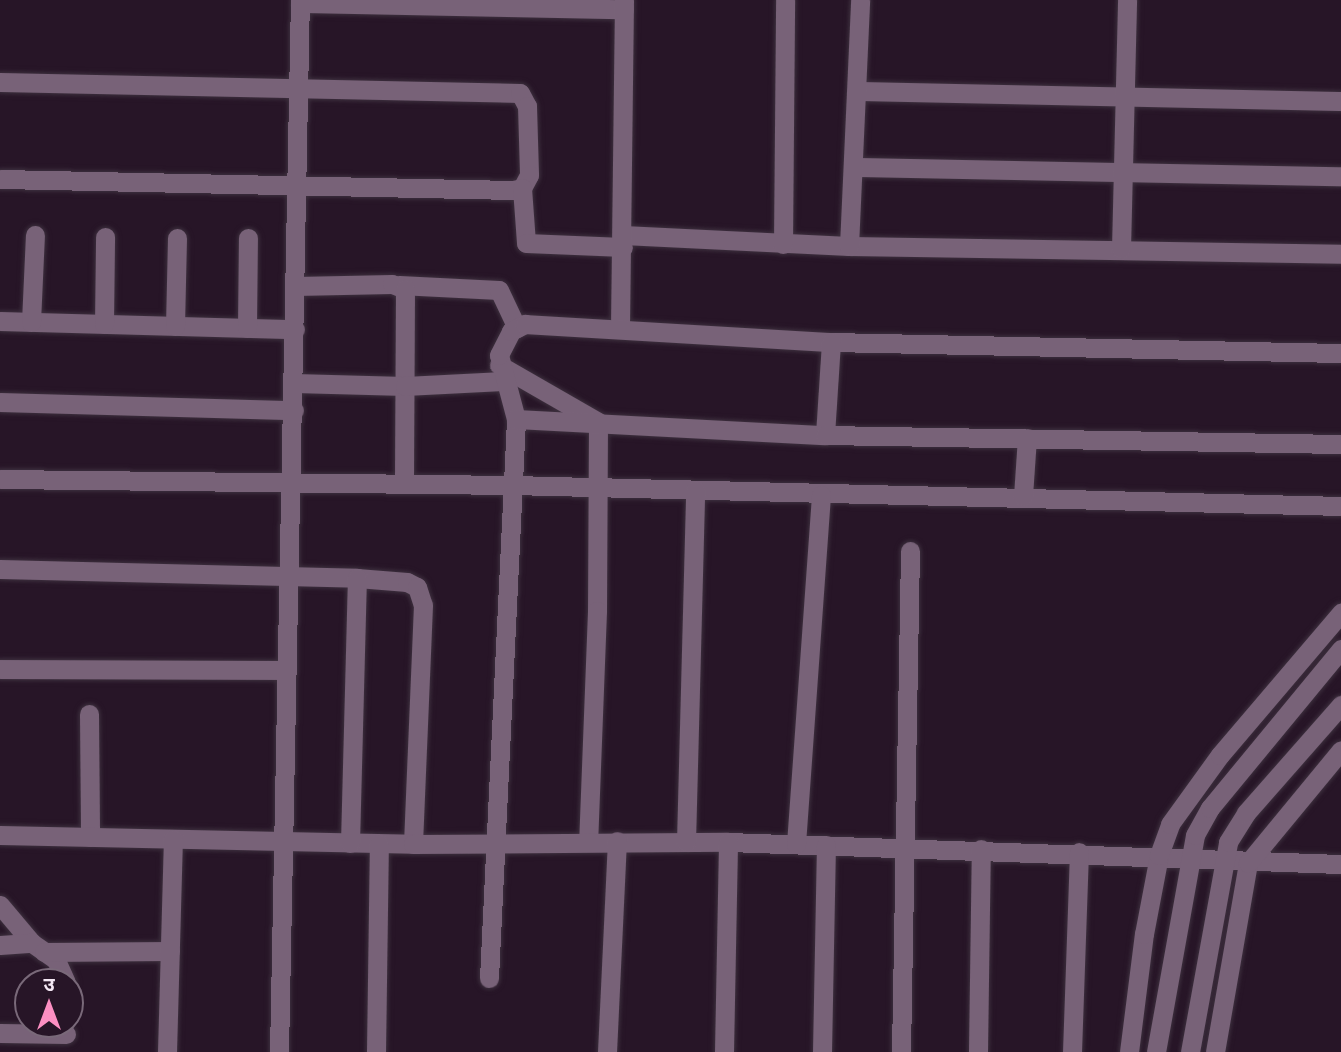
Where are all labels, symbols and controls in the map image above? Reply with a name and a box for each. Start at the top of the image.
north arrow [14,968,84,1038]
text: उ [43,972,55,995]

